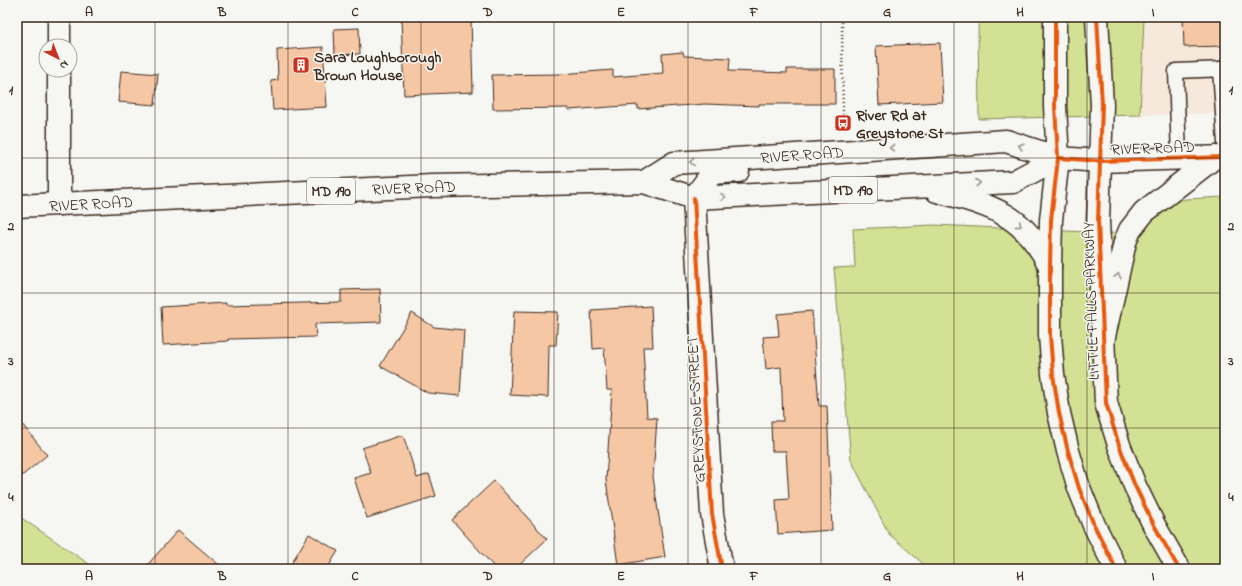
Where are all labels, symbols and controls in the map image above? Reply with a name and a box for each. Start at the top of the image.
text: A [85,3,93,22]
text: B [217,3,227,22]
text: C [351,3,359,22]
text: D [482,3,493,22]
text: E [617,3,625,22]
text: F [749,3,759,22]
text: G [883,3,891,22]
text: H [1016,3,1024,22]
text: I [1151,3,1155,22]
north arrow [38,38,78,78]
place label: Sara Loughborough Brown House [313,46,442,88]
building icon: Sara Loughborough Brown House [291,55,311,75]
text: N [56,56,72,73]
text: 1 [9,81,14,100]
text: 1 [1229,81,1234,100]
place label: River Rd at Greystone St [855,104,944,147]
bus stop icon: River Rd at Greystone St [833,113,853,133]
street label: RIVER ROAD [1111,136,1195,162]
street label: RIVER ROAD [760,141,845,171]
one-way arrow [1017,142,1024,150]
one-way arrow [889,143,895,152]
one-way arrow [689,157,695,166]
street label: RIVER ROAD [372,176,456,202]
road number: MD 190 [829,177,877,203]
road number: MD 190 [307,178,355,204]
one-way arrow [975,179,981,188]
street label: RIVER ROAD [49,191,134,219]
one-way arrow [720,192,726,201]
text: 2 [7,217,15,236]
text: 2 [1227,217,1235,236]
one-way arrow [1014,220,1021,227]
street label: LITTLE FALLS PARKWAY [1077,221,1107,380]
one-way arrow [1113,273,1122,280]
street label: GREYSTONE STREET [681,335,713,483]
text: 3 [7,352,14,371]
text: 3 [1227,352,1234,371]
text: 4 [7,488,14,507]
text: 4 [1227,488,1234,507]
text: A [85,567,93,586]
text: B [217,567,227,586]
text: C [351,567,359,586]
text: D [482,567,493,586]
text: E [617,567,625,586]
text: F [749,567,759,586]
text: G [883,567,891,586]
text: H [1016,567,1024,586]
text: I [1151,567,1155,586]

